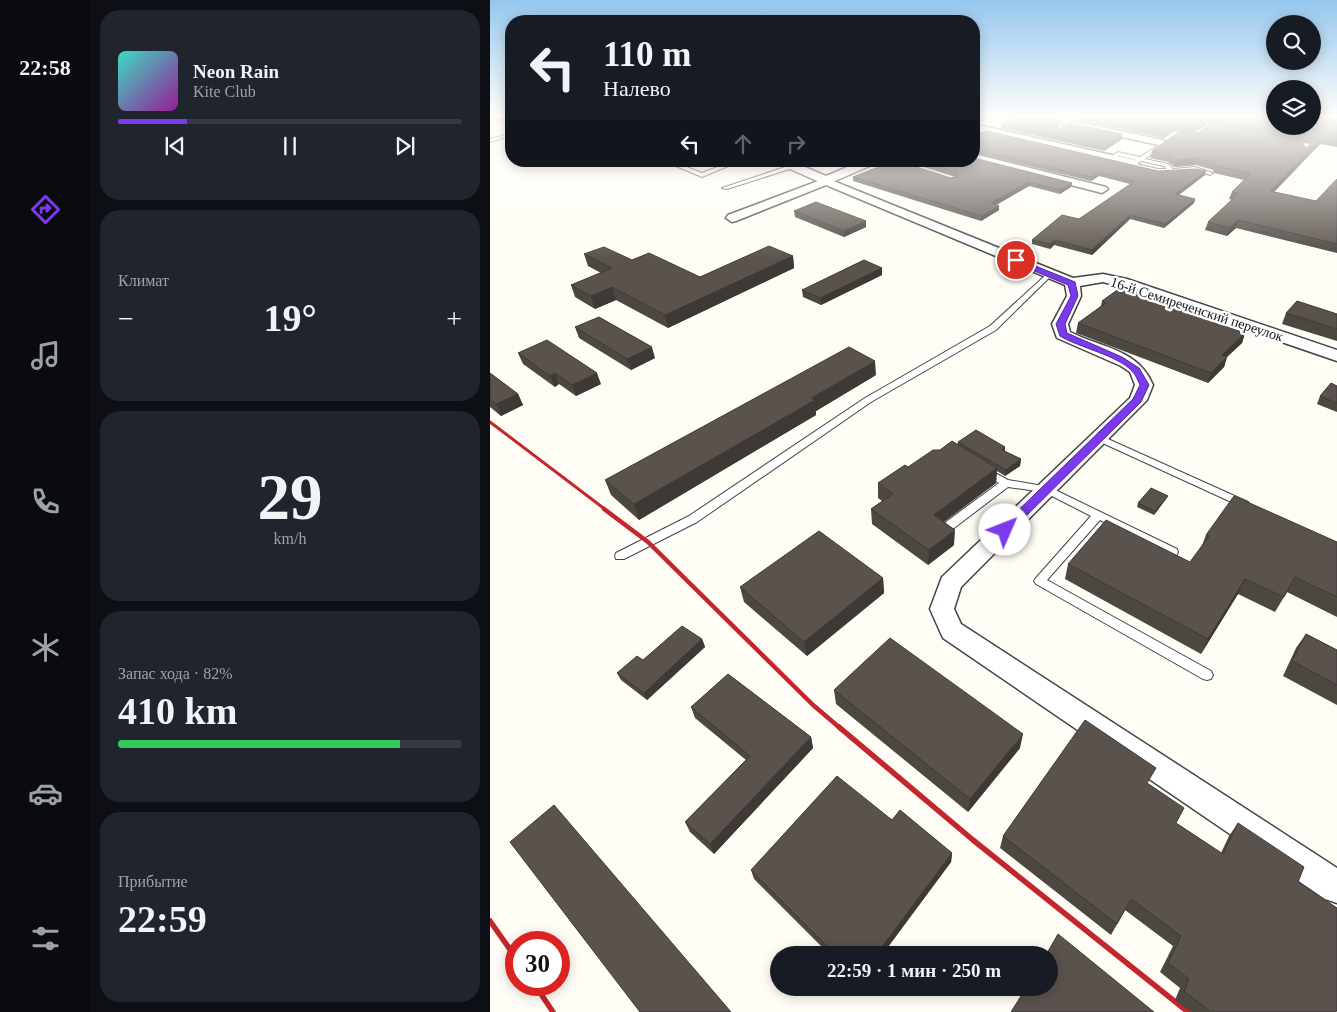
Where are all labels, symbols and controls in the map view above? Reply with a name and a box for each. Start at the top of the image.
map controls [1266,15,1321,135]
button: search [1266,15,1321,70]
icon: left [520,35,585,100]
text: 110 m [603,35,691,74]
text: 22:58 [19,55,71,80]
text: Neon Rain [193,61,279,82]
text: Налево [603,76,671,101]
button: layers [1266,80,1321,135]
text: Kite Club [193,83,256,100]
icon: left [676,130,704,158]
icon: ahead [729,130,757,158]
icon: right [782,130,810,158]
icon: previous [161,132,189,160]
icon: pause [276,132,304,160]
icon: next [391,132,419,160]
icon: directions [28,192,63,227]
pin [995,239,1037,281]
icon: arrive [1002,246,1030,274]
text: Климат [118,272,169,289]
street label: 16-й Семиреченский переулок [1109,274,1285,345]
text: 19° [263,297,317,339]
text: − [118,303,134,334]
text: + [446,303,462,334]
icon: music [28,338,63,373]
text: 29 [258,461,323,533]
icon: phone [28,484,63,519]
position arrow [978,503,1030,555]
text: km/h [274,530,306,547]
icon: climate [28,630,63,665]
text: Запас хода · 82% [118,665,233,682]
text: 410 km [118,690,237,732]
icon: car [28,776,63,811]
text: Прибытие [118,873,188,890]
text: 22:59 [118,898,207,940]
icon: filters [28,921,63,956]
speed limit sign: 30 [505,931,570,996]
text: 22:59 · 1 мин · 250 m [827,960,1001,981]

